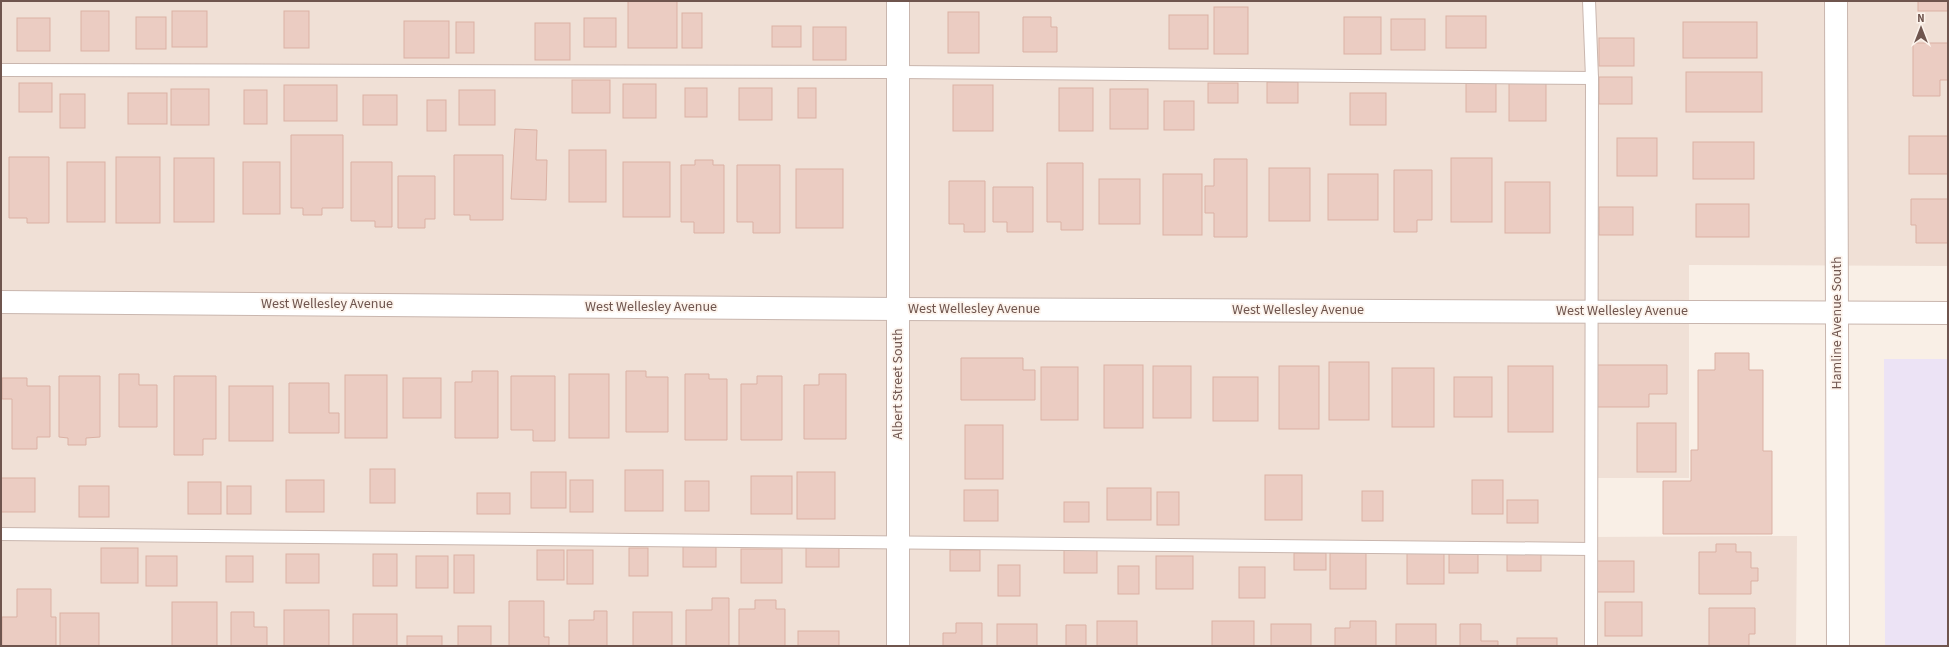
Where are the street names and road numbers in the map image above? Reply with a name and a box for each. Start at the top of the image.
street label: Hamline Avenue South [1827,256,1847,390]
street label: West Wellesley Avenue [261,294,393,314]
street label: West Wellesley Avenue [585,297,717,317]
street label: West Wellesley Avenue [908,299,1040,319]
street label: West Wellesley Avenue [1232,300,1364,320]
street label: West Wellesley Avenue [1556,301,1688,321]
street label: Albert Street South [888,328,908,440]

